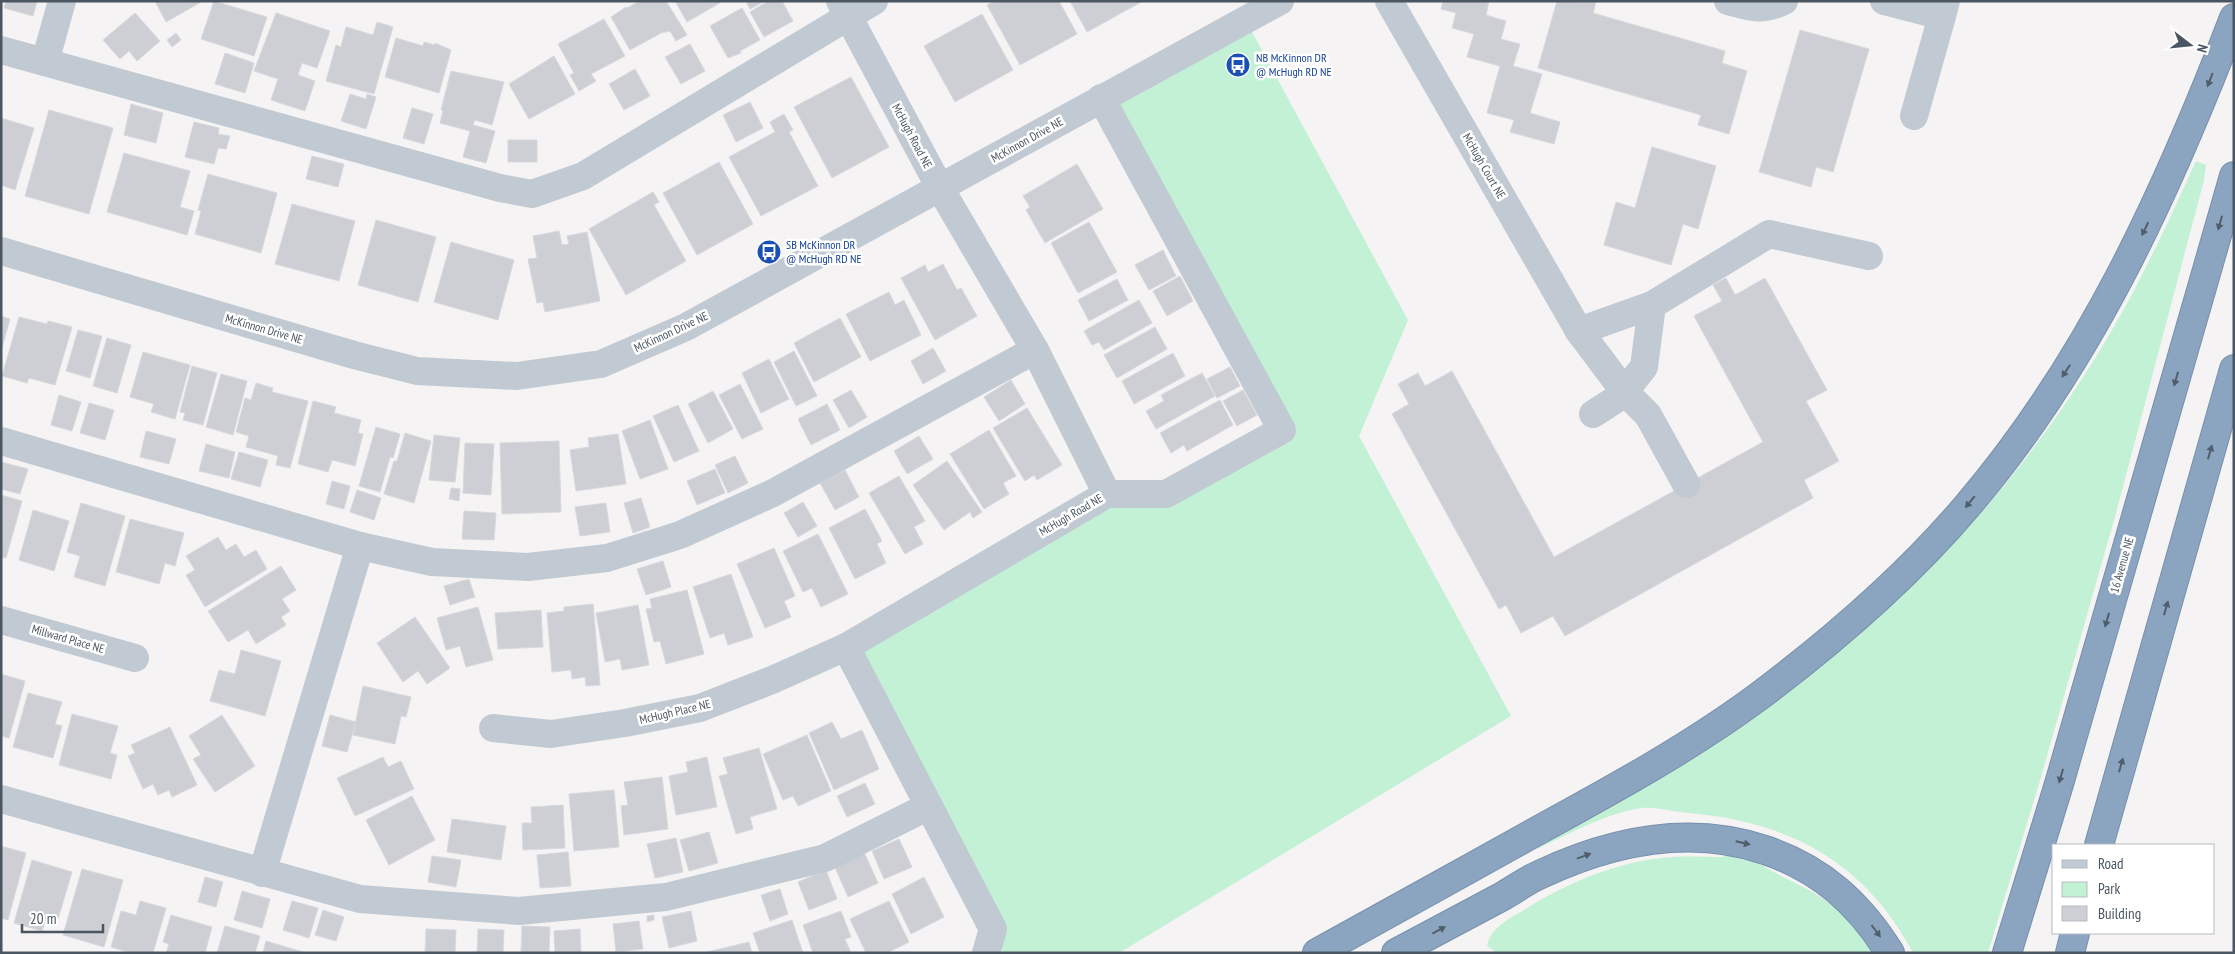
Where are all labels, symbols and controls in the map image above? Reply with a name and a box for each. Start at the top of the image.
north arrow [2165,20,2215,70]
text: N [2193,42,2212,55]
place label: NB McKinnon DR @ McHugh RD NE [1256,50,1332,79]
bus stop icon: NB McKinnon DR @ McHugh RD NE [1225,52,1251,78]
one-way arrow [2206,73,2214,88]
street label: McHugh Road NE [889,101,936,171]
street label: McKinnon Drive NE [988,114,1065,165]
street label: McHugh Court NE [1460,130,1509,201]
one-way arrow [2216,216,2224,231]
one-way arrow [2141,222,2149,236]
place label: SB McKinnon DR @ McHugh RD NE [786,237,862,266]
bus stop icon: SB McKinnon DR @ McHugh RD NE [756,239,782,265]
street label: McKinnon Drive NE [631,308,710,355]
street label: McKinnon Drive NE [224,310,305,347]
one-way arrow [2061,364,2071,378]
one-way arrow [2172,372,2180,387]
one-way arrow [2207,444,2215,459]
street label: McHugh Road NE [1036,490,1105,539]
one-way arrow [1965,495,1976,508]
street label: 16 Avenue NE [2106,535,2137,595]
one-way arrow [2162,601,2170,616]
one-way arrow [2102,612,2110,627]
street label: Millward Place NE [30,621,106,656]
street label: McHugh Place NE [638,696,712,727]
one-way arrow [2118,757,2126,772]
one-way arrow [2057,768,2065,783]
one-way arrow [1736,839,1751,847]
legend [2052,844,2215,934]
one-way arrow [1577,852,1592,860]
text: Road [2098,854,2124,873]
text: Park [2098,879,2120,898]
scale bar [22,902,104,934]
text: Building [2098,904,2141,923]
text: 20 m [30,909,56,928]
one-way arrow [1870,924,1881,937]
one-way arrow [1432,926,1447,934]

